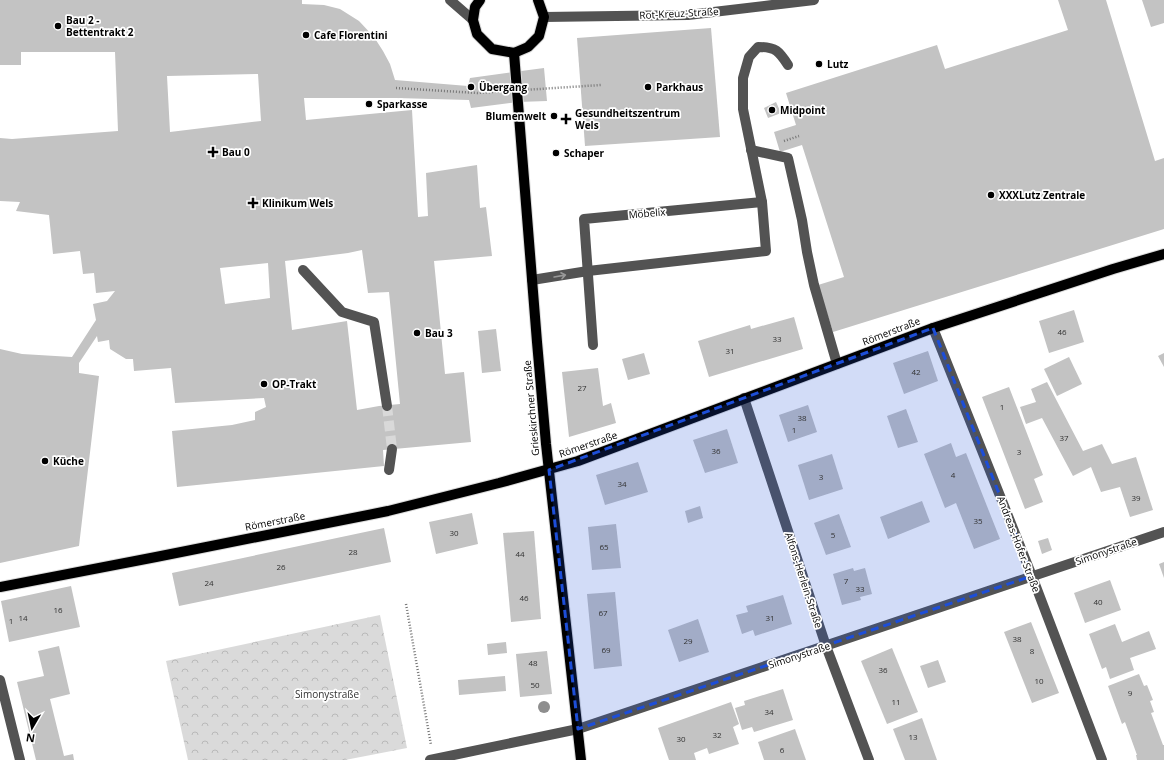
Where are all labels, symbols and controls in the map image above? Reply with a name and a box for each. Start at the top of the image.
street label: Rot-Kreuz-Straße [639,4,719,22]
place label: Bau 2 - Bettentrakt 2 [66,13,134,39]
marker: Bau 2 - Bettentrakt 2 [53,21,63,31]
place label: Cafe Florentini [314,28,388,42]
marker: Cafe Florentini [301,30,311,40]
place label: Lutz [827,57,849,71]
marker: Lutz [814,59,824,69]
place label: Übergang [479,80,528,94]
place label: Parkhaus [656,80,703,94]
marker: Übergang [466,82,476,92]
marker: Parkhaus [643,82,653,92]
place label: Sparkasse [377,97,428,111]
marker: Sparkasse [364,99,374,109]
place label: Midpoint [780,103,826,117]
marker: Midpoint [767,105,777,115]
place label: Gesundheitszentrum Wels [575,106,680,132]
place label: Blumenwelt [485,109,547,123]
marker: Blumenwelt [549,111,559,121]
marker: Gesundheitszentrum Wels [560,113,572,125]
place label: Bau 0 [222,145,250,159]
marker: Bau 0 [207,146,219,158]
place label: Schaper [564,146,604,160]
marker: Schaper [551,148,561,158]
place label: XXXLutz Zentrale [999,188,1085,202]
marker: XXXLutz Zentrale [986,190,996,200]
place label: Klinikum Wels [262,196,333,210]
marker: Klinikum Wels [247,197,259,209]
street label: Möbelix [628,204,667,222]
one-way arrow [553,272,566,280]
street label: Römerstraße [860,313,922,348]
place label: Bau 3 [425,326,453,340]
house number: 46 [1057,326,1067,337]
marker: Bau 3 [412,328,422,338]
house number: 33 [772,333,782,344]
house number: 31 [725,345,735,356]
street label: Grieskirchner Straße [520,359,542,456]
house number: 42 [911,366,921,377]
place label: OP-Trakt [272,377,317,391]
marker: OP-Trakt [259,379,269,389]
house number: 27 [577,382,587,393]
house number: 1 [1000,401,1004,412]
house number: 38 [797,412,807,423]
house number: 1 [792,424,796,435]
street label: Römerstraße [557,427,619,461]
house number: 37 [1059,432,1069,443]
house number: 36 [711,445,721,456]
house number: 3 [1017,446,1022,457]
place label: Küche [53,454,84,468]
marker: Küche [40,456,50,466]
house number: 4 [951,469,956,480]
house number: 3 [819,471,824,482]
house number: 34 [617,478,627,489]
house number: 39 [1131,492,1141,503]
street label: Andreas-Hofer-Straße [994,494,1044,594]
street label: Römerstraße [244,508,307,534]
house number: 35 [973,515,983,526]
house number: 30 [449,527,459,538]
house number: 5 [831,529,836,540]
street label: Alfons-Herlein-Straße [782,530,826,630]
street label: Simonystraße [1073,534,1139,568]
house number: 65 [599,541,609,552]
house number: 28 [348,546,358,557]
house number: 44 [515,548,525,559]
house number: 26 [276,561,286,572]
house number: 7 [844,575,849,586]
house number: 24 [204,577,214,588]
house number: 33 [855,583,865,594]
house number: 46 [519,592,529,603]
house number: 40 [1093,596,1103,607]
house number: 16 [53,604,63,615]
house number: 67 [598,607,608,618]
house number: 14 [18,612,28,623]
house number: 31 [765,612,775,623]
house number: 1 [9,615,13,626]
house number: 38 [1012,633,1022,644]
house number: 29 [683,635,693,646]
street label: Simonystraße [766,638,832,672]
house number: 69 [601,644,611,655]
house number: 8 [1030,645,1035,656]
house number: 48 [528,657,538,668]
house number: 36 [878,664,888,675]
house number: 10 [1034,675,1044,686]
house number: 50 [530,679,540,690]
park label: Simonystraße [295,687,359,701]
house number: 9 [1128,687,1133,698]
house number: 11 [891,696,901,707]
house number: 34 [764,706,774,717]
north arrow [12,708,52,748]
house number: 32 [712,729,722,740]
text: N [25,730,36,746]
house number: 13 [908,731,918,742]
house number: 30 [676,733,686,744]
house number: 6 [780,744,785,755]

